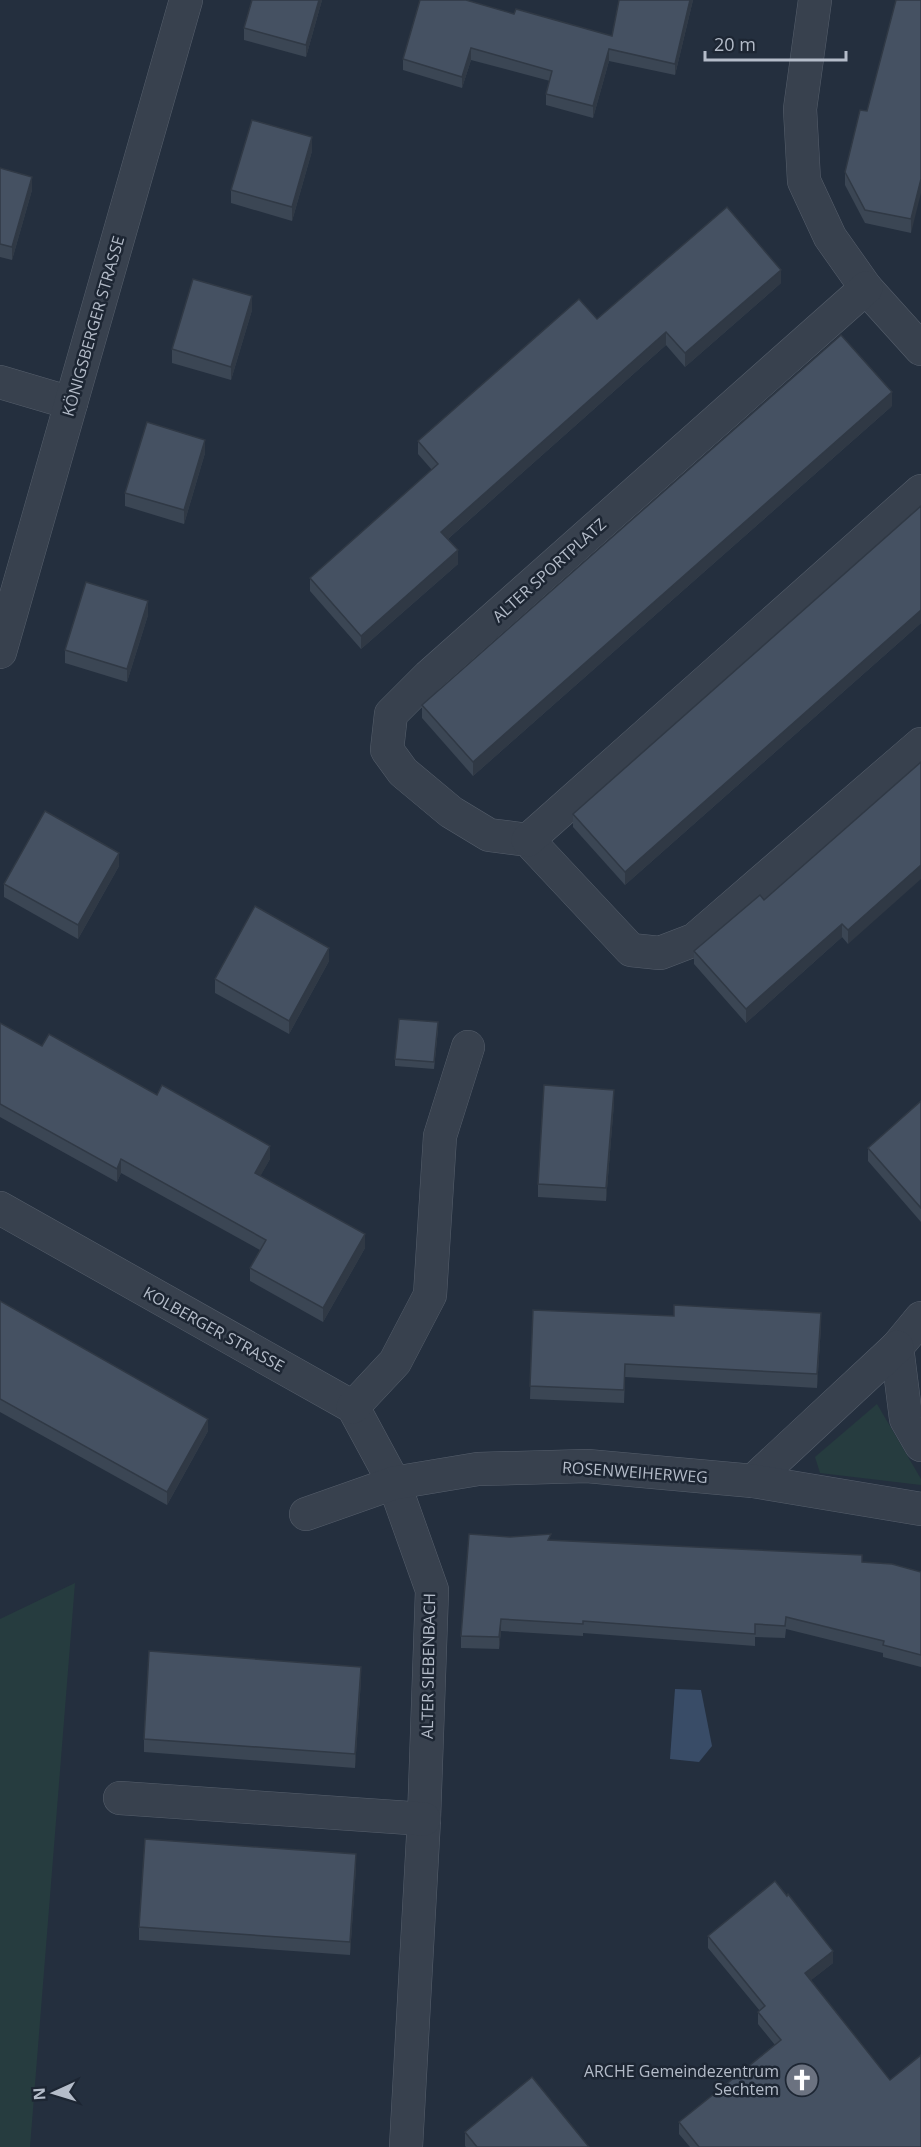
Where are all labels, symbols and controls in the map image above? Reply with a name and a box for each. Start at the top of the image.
scale bar [705,24,846,62]
text: 20 m [714,32,756,56]
street label: KÖNIGSBERGER STRASSE [57,233,129,419]
street label: ALTER SPORTPLATZ [487,513,611,627]
street label: KOLBERGER STRASSE [139,1281,289,1377]
street label: ROSENWEIHERWEG [561,1456,709,1488]
street label: ALTER SIEBENBACH [416,1593,440,1739]
place label: ARCHE Gemeindezentrum Sechtem [584,2060,779,2100]
church icon: ARCHE Gemeindezentrum Sechtem [784,2062,820,2098]
north arrow [24,2063,84,2123]
text: N [28,2087,50,2101]

